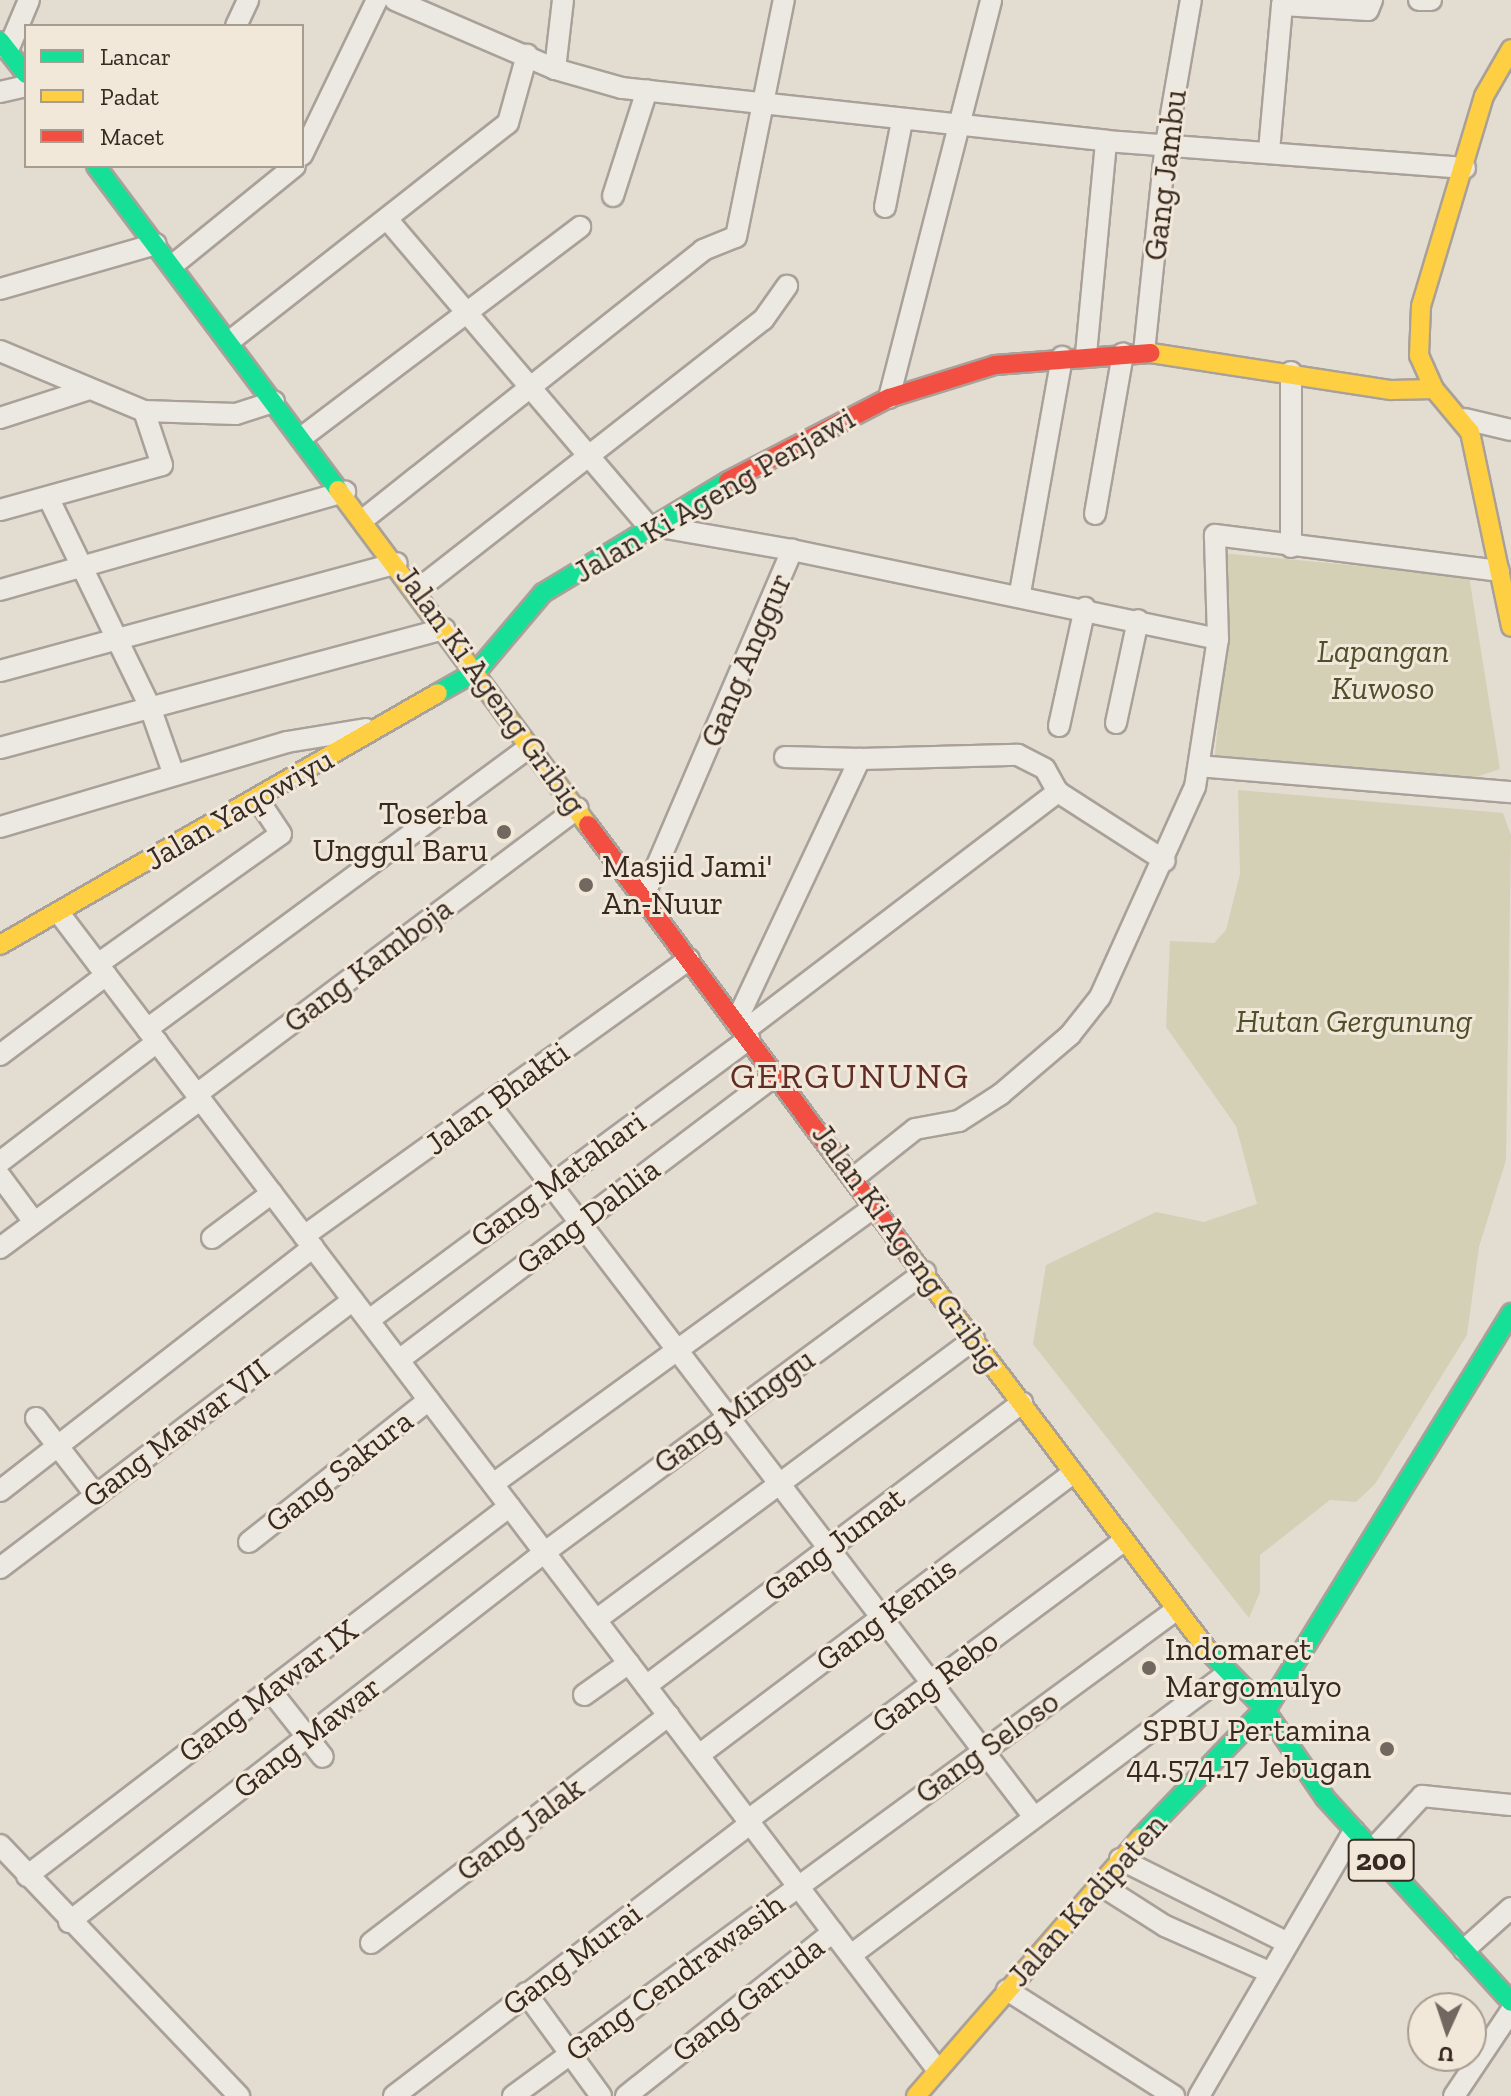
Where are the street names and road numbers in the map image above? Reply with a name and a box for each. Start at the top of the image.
street label: Gang Jambu [1135,87,1195,263]
street label: Jalan Ki Ageng Penjawi [566,399,862,591]
street label: Jalan Ki Ageng Gribig [387,558,595,822]
street label: Gang Anggur [692,567,800,753]
street label: Jalan Yaqowiyu [138,739,340,879]
street label: Gang Kamboja [276,889,460,1041]
street label: Jalan Bhakti [417,1033,577,1163]
street label: Gang Matahari [463,1103,653,1255]
street label: Jalan Ki Ageng Gribig [803,1116,1011,1380]
street label: Gang Dahlia [509,1150,667,1282]
street label: Gang Minggu [646,1340,822,1482]
street label: Gang Mawar VII [74,1350,278,1516]
street label: Gang Sakura [258,1401,420,1541]
street label: Gang Jumat [756,1478,912,1610]
street label: Gang Kemis [808,1549,964,1679]
street label: Gang Mawar IX [171,1611,365,1771]
street label: Gang Rebo [864,1621,1006,1741]
street label: Gang Mawar [225,1667,389,1807]
street label: Gang Seloso [908,1682,1066,1812]
street label: Gang Jalak [448,1768,592,1890]
street label: Jalan Kadipaten [999,1806,1175,1994]
road number: 200 [1347,1834,1415,1886]
street label: Gang Cendrawasih [558,1885,792,2069]
street label: Gang Murai [495,1894,649,2024]
street label: Gang Garuda [664,1928,832,2070]

